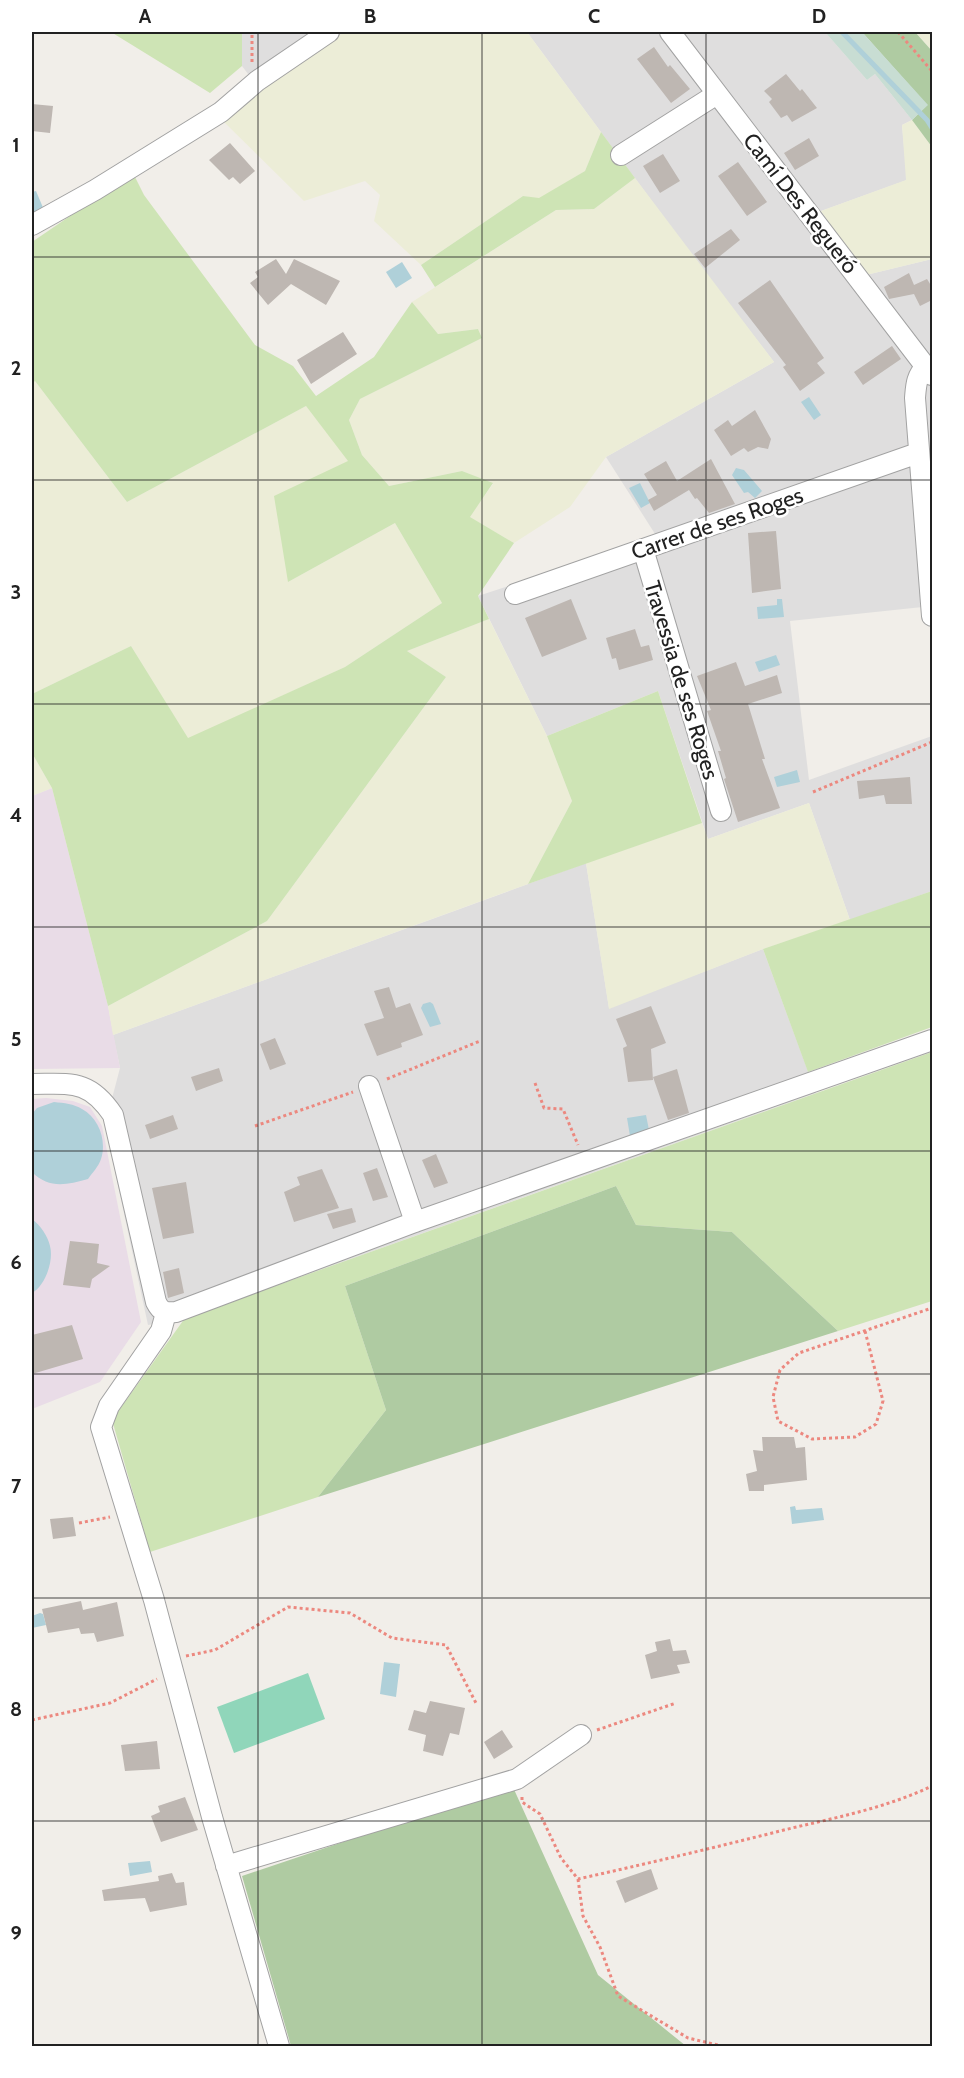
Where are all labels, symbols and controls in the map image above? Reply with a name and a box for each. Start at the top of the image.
text: A [139,4,152,28]
text: B [364,4,376,28]
text: C [588,4,600,28]
text: D [812,4,826,28]
street label: Camí Des Regueró [737,128,864,279]
text: 1 [12,133,20,157]
text: 2 [11,356,21,380]
street label: Carrer de ses Roges [628,481,807,566]
street label: Travessia de ses Roges [638,578,725,783]
text: 3 [11,580,21,604]
text: 4 [10,803,22,827]
text: 5 [11,1027,21,1051]
text: 6 [10,1250,22,1274]
text: 7 [11,1474,22,1498]
text: 8 [10,1697,22,1721]
text: 9 [10,1921,22,1945]

